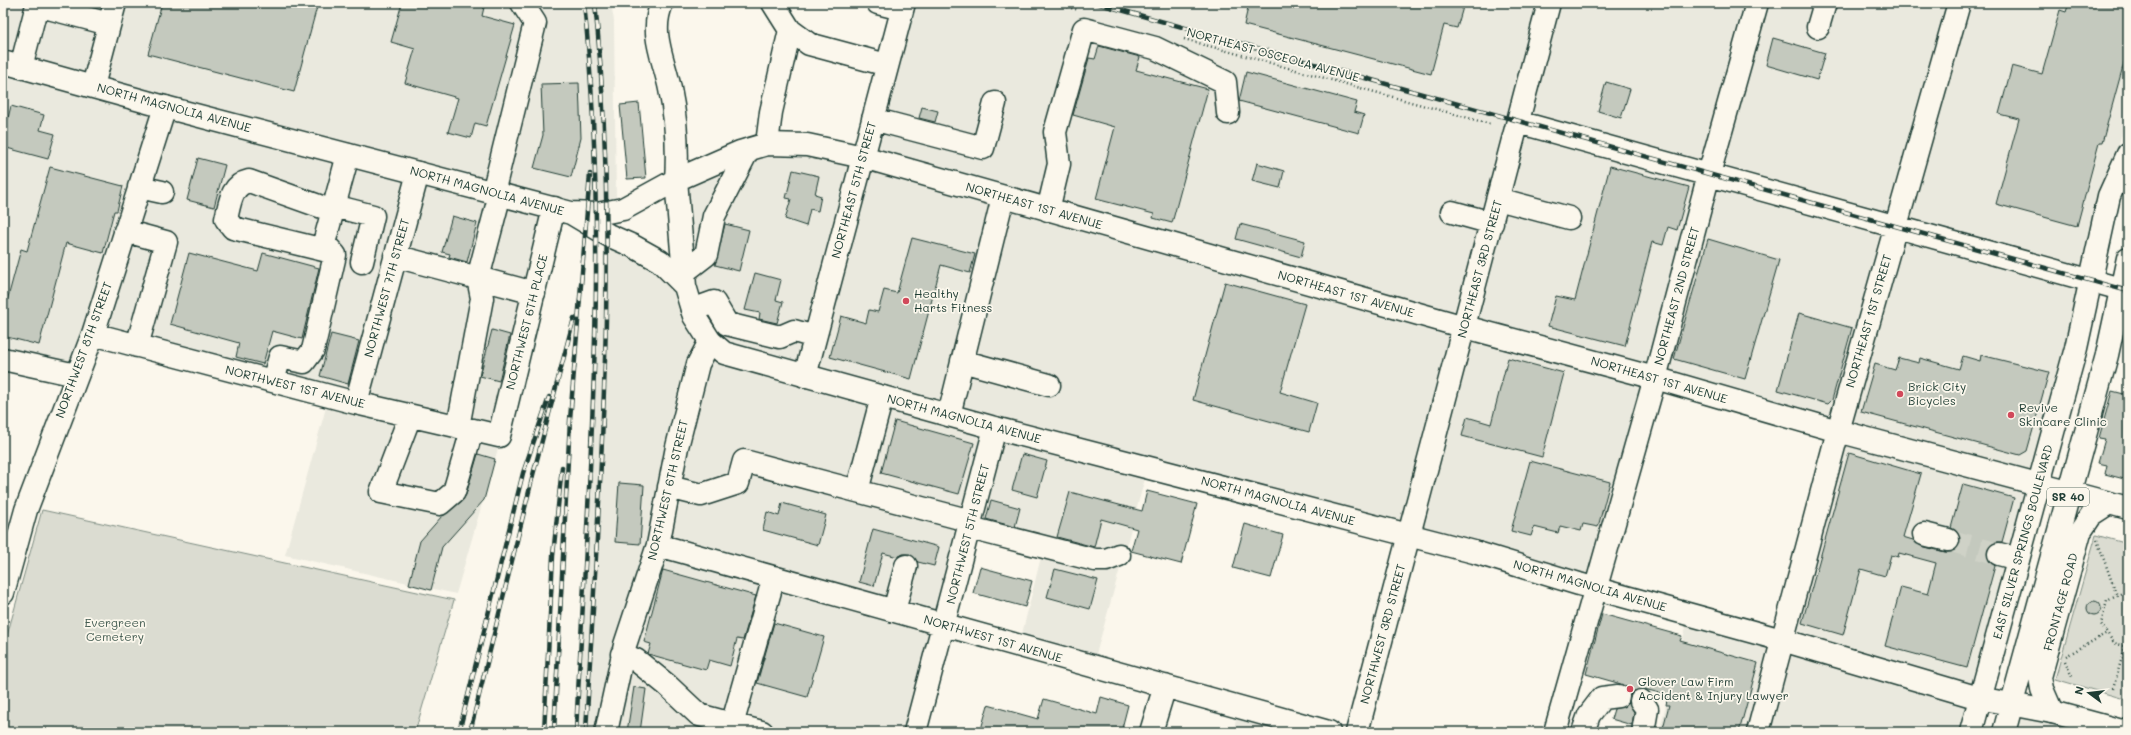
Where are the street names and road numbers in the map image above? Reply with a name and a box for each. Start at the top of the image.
street label: NORTHEAST OSCEOLA AVENUE [1185,23,1362,85]
street label: NORTH MAGNOLIA AVENUE [95,79,253,135]
street label: NORTHEAST 5TH STREET [827,119,879,260]
street label: NORTH MAGNOLIA AVENUE [408,162,566,218]
street label: NORTHEAST 1ST AVENUE [964,178,1104,232]
street label: NORTHEAST 3RD STREET [1453,198,1505,339]
street label: NORTHWEST 7TH STREET [360,216,412,359]
street label: NORTHEAST 2ND STREET [1650,224,1702,367]
street label: NORTHWEST 6TH PLACE [501,252,551,391]
street label: NORTHEAST 1ST STREET [1841,252,1895,389]
street label: NORTHEAST 1ST AVENUE [1276,266,1416,320]
street label: NORTHWEST 8TH STREET [51,279,115,420]
street label: NORTHEAST 1ST AVENUE [1589,352,1729,406]
street label: NORTHWEST 1ST AVENUE [224,361,367,411]
street label: NORTH MAGNOLIA AVENUE [885,390,1043,446]
street label: NORTHWEST 6TH STREET [643,418,691,562]
street label: EAST SILVER SPRINGS BOULEVARD [1988,443,2056,641]
street label: NORTHWEST 5TH STREET [942,462,992,605]
street label: NORTH MAGNOLIA AVENUE [1199,472,1357,528]
road number: SR 40 [2047,488,2089,506]
street label: FRONTAGE ROAD [2039,551,2081,653]
street label: NORTH MAGNOLIA AVENUE [1512,555,1669,615]
street label: NORTHWEST 3RD STREET [1356,562,1409,706]
street label: NORTHWEST 1ST AVENUE [922,611,1065,666]

